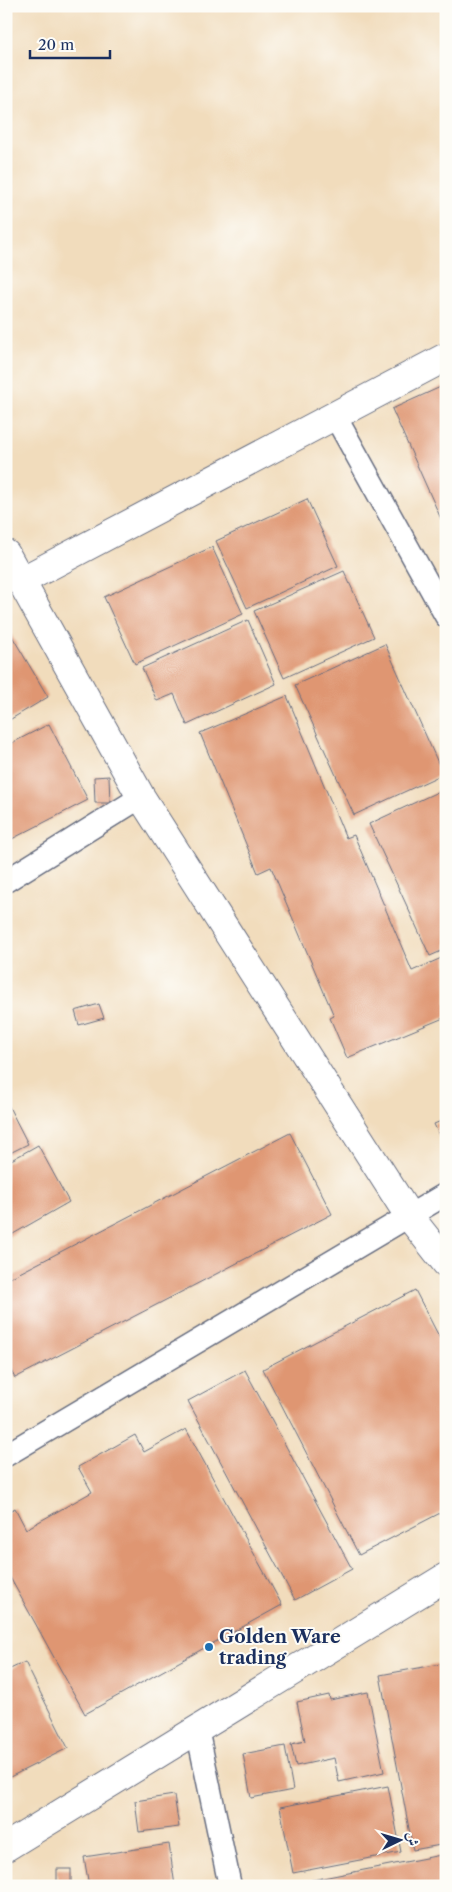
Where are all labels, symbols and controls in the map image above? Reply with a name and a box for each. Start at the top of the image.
scale bar [30,28,110,60]
text: 20 m [38,35,74,54]
place label: Golden Ware trading [219,1626,341,1669]
marker: Golden Ware trading [203,1641,215,1653]
north arrow [374,1814,424,1864]
text: ش [403,1831,423,1847]

